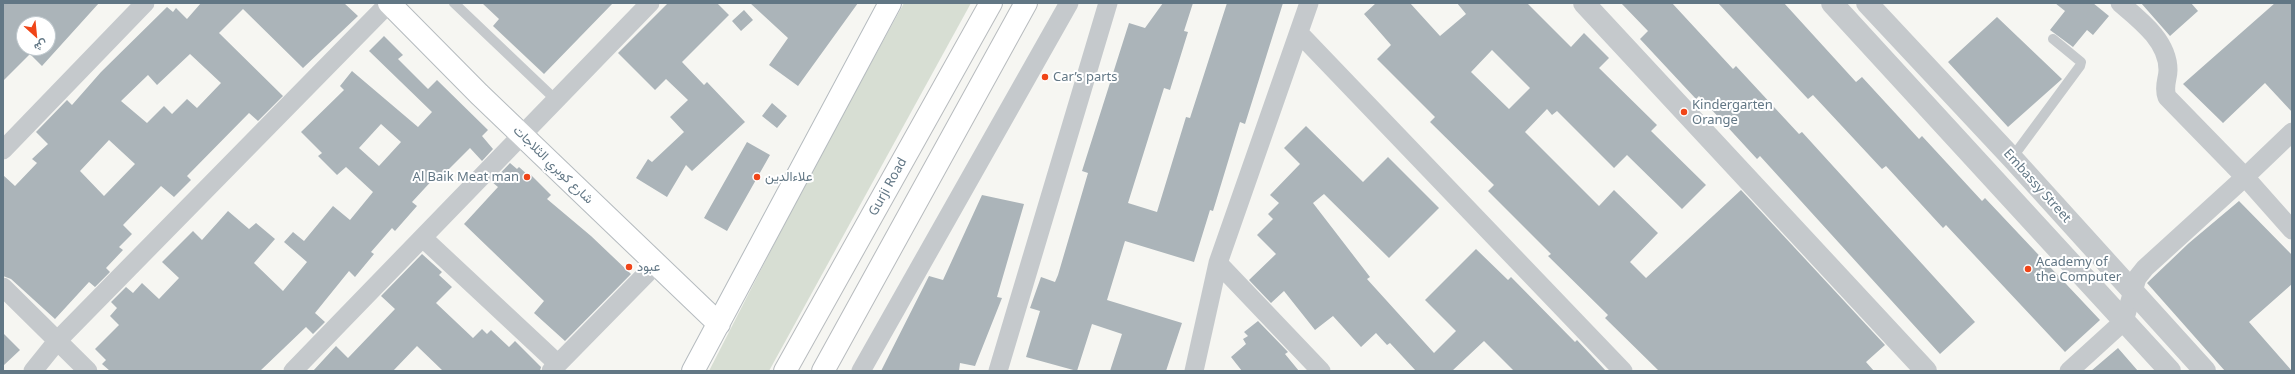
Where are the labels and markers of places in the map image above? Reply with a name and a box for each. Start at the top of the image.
place label: Car’s parts [1053,69,1117,85]
marker: Car’s parts [1040,72,1050,82]
place label: Kindergarten Orange [1692,97,1773,128]
marker: Kindergarten Orange [1679,107,1689,117]
place label: Al Baik Meat man [413,169,519,185]
place label: علاءالدين [765,169,812,185]
marker: Al Baik Meat man [522,172,532,182]
marker: علاءالدين [752,172,762,182]
place label: Academy of the Computer [2036,254,2121,285]
place label: عبود [637,259,660,275]
marker: عبود [624,262,634,272]
marker: Academy of the Computer [2023,264,2033,274]

